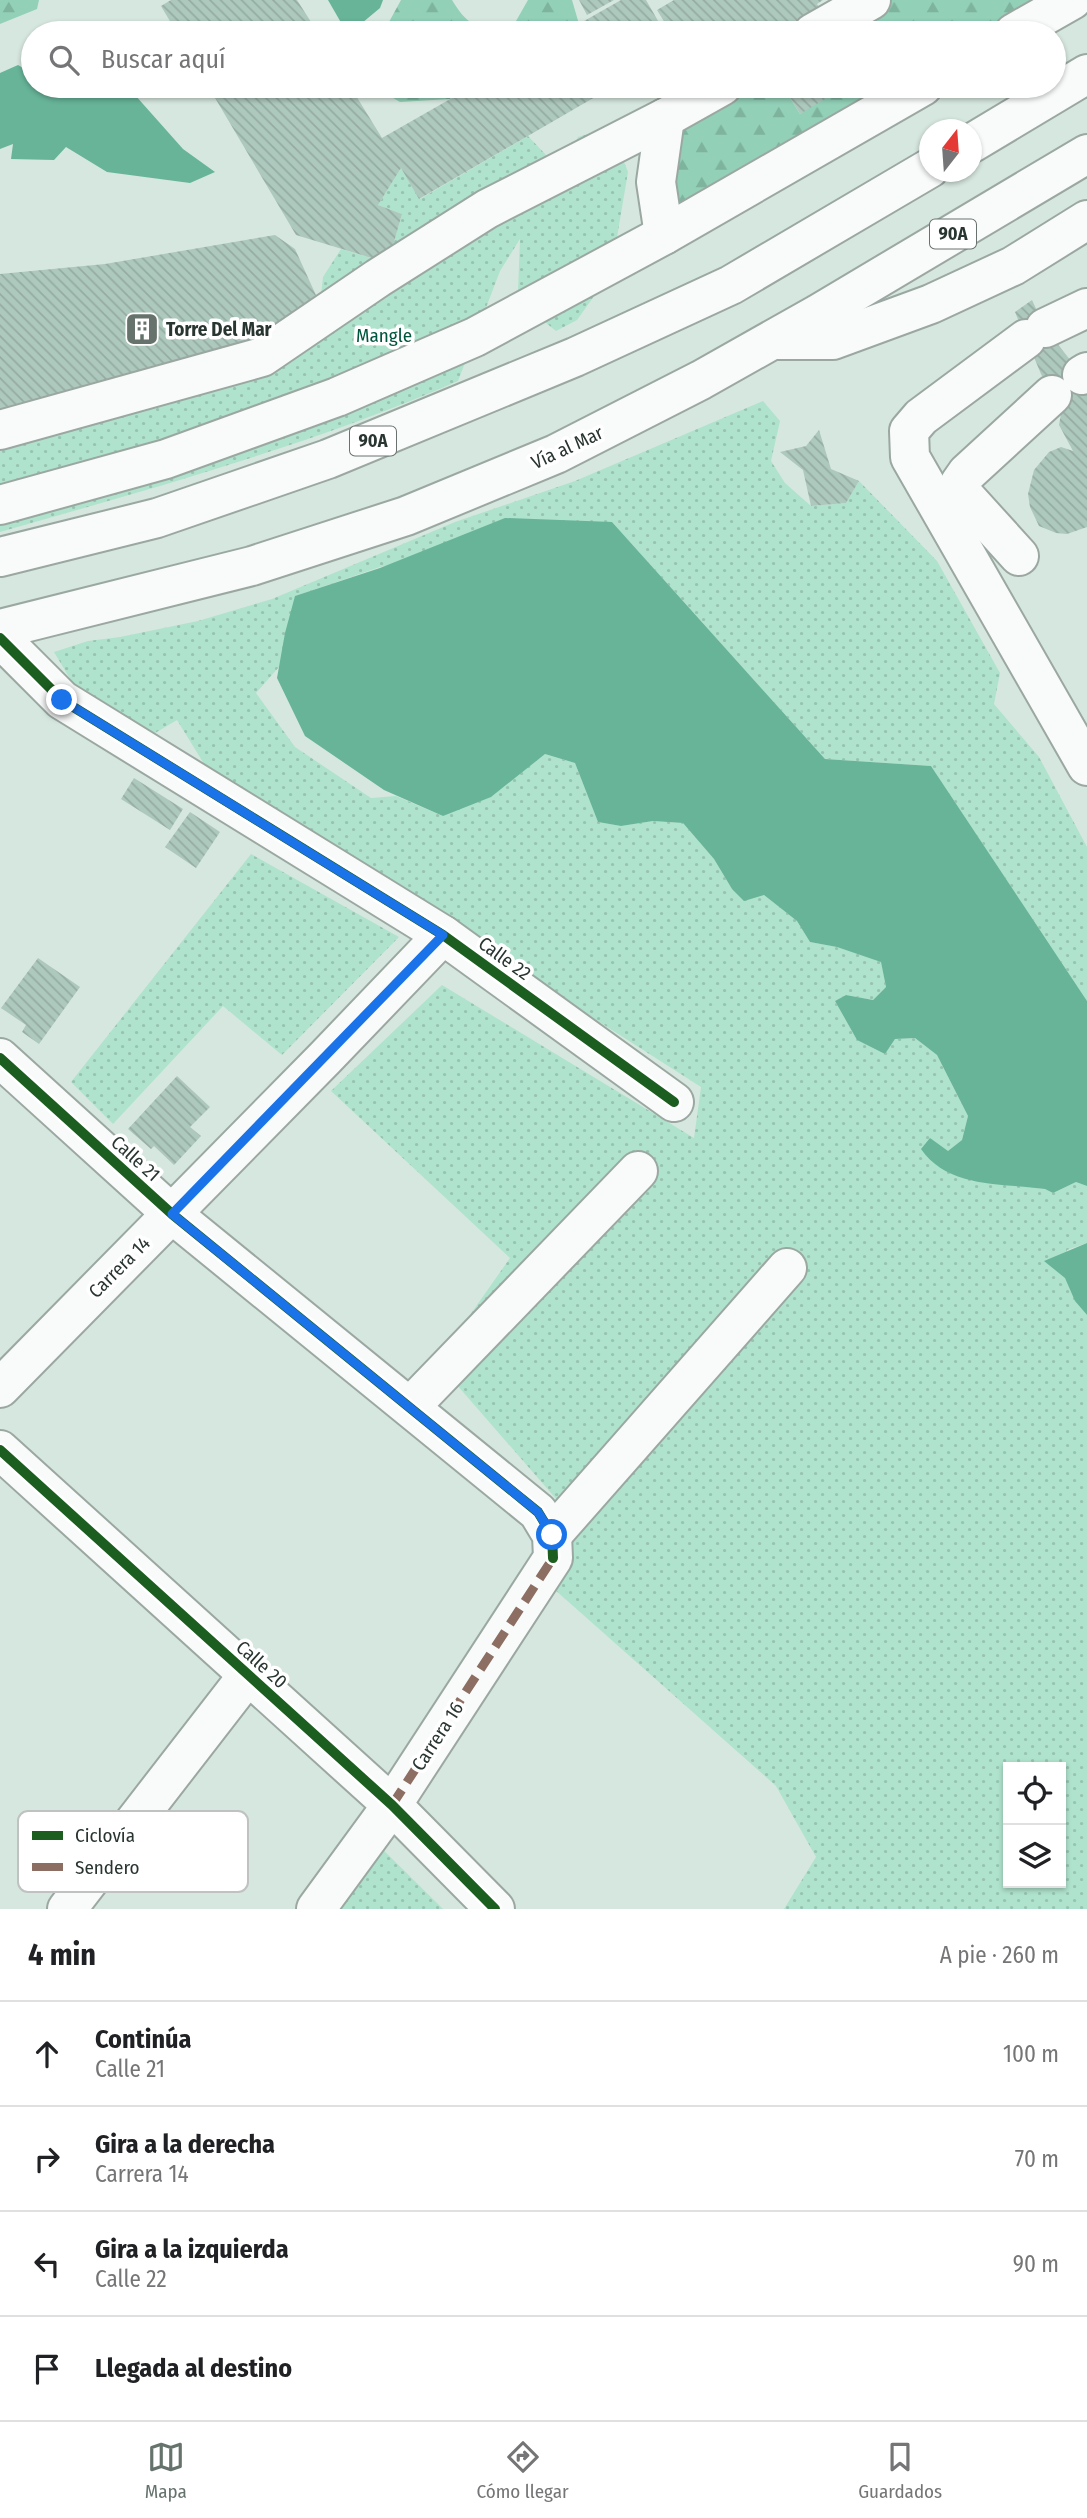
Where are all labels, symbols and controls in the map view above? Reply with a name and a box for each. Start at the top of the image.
search box [21,21,1066,98]
icon: search [45,41,83,79]
text: Buscar aquí [101,44,226,75]
north arrow [919,119,982,182]
road number: 90A [930,220,976,248]
building icon: Torre Del Mar [123,310,161,348]
place label: Torre Del Mar [166,318,273,341]
park label: Mangle [356,324,412,347]
street label: Vía al Mar [528,421,607,474]
road number: 90A [350,426,396,456]
route end [46,684,77,715]
street label: Calle 22 [474,932,535,985]
street label: Calle 21 [107,1131,165,1186]
street label: Carrera 14 [84,1232,155,1303]
route start [536,1519,567,1550]
street label: Calle 20 [231,1636,292,1693]
street label: Carrera 16 [407,1697,468,1775]
map controls [1003,1762,1066,1888]
button: locate [1003,1762,1066,1825]
legend [18,1811,248,1892]
text: Ciclovía [75,1824,135,1847]
button: layers [1003,1825,1066,1888]
text: Sendero [75,1856,140,1879]
text: 4 min [28,1937,96,1973]
text: A pie · 260 m [940,1941,1059,1969]
text: Continúa [95,2024,192,2055]
icon: ahead [28,2035,66,2073]
text: 100 m [1003,2040,1059,2068]
text: Calle 21 [95,2055,165,2083]
text: Gira a la derecha [95,2129,275,2160]
icon: right [28,2140,66,2178]
text: 70 m [1015,2145,1059,2173]
text: Carrera 14 [95,2160,189,2188]
text: Gira a la izquierda [95,2234,289,2265]
icon: left [28,2245,66,2283]
text: 90 m [1013,2250,1059,2278]
text: Calle 22 [95,2265,167,2293]
icon: arrive [28,2350,66,2388]
text: Llegada al destino [95,2353,292,2384]
tab: Mapa [145,2438,187,2503]
tab: Cómo llegar [476,2438,569,2503]
tab: Guardados [858,2438,942,2503]

